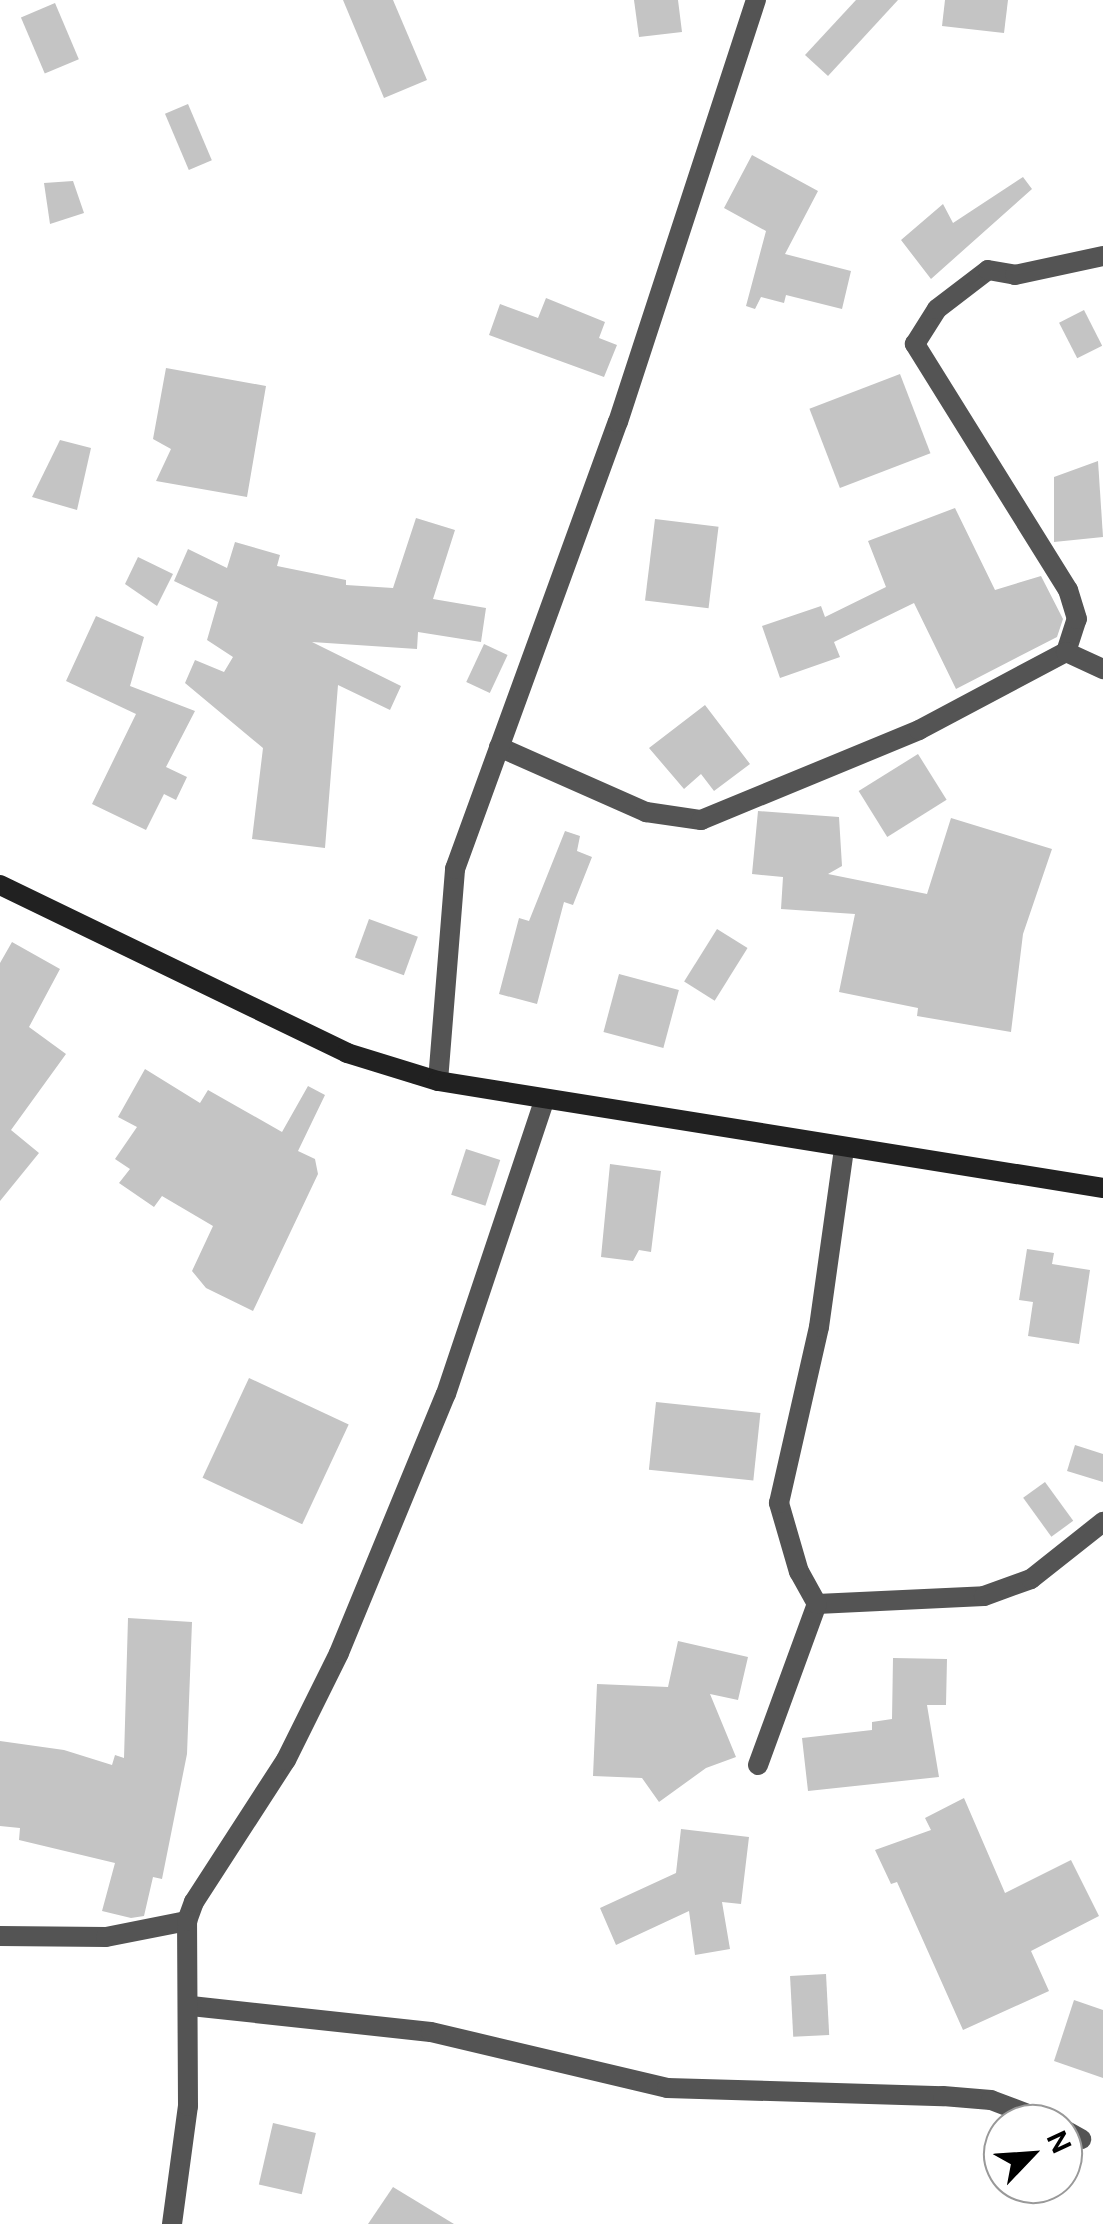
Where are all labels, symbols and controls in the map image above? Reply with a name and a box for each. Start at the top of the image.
north arrow [983,2104,1083,2204]
text: N [1038,2125,1080,2159]

